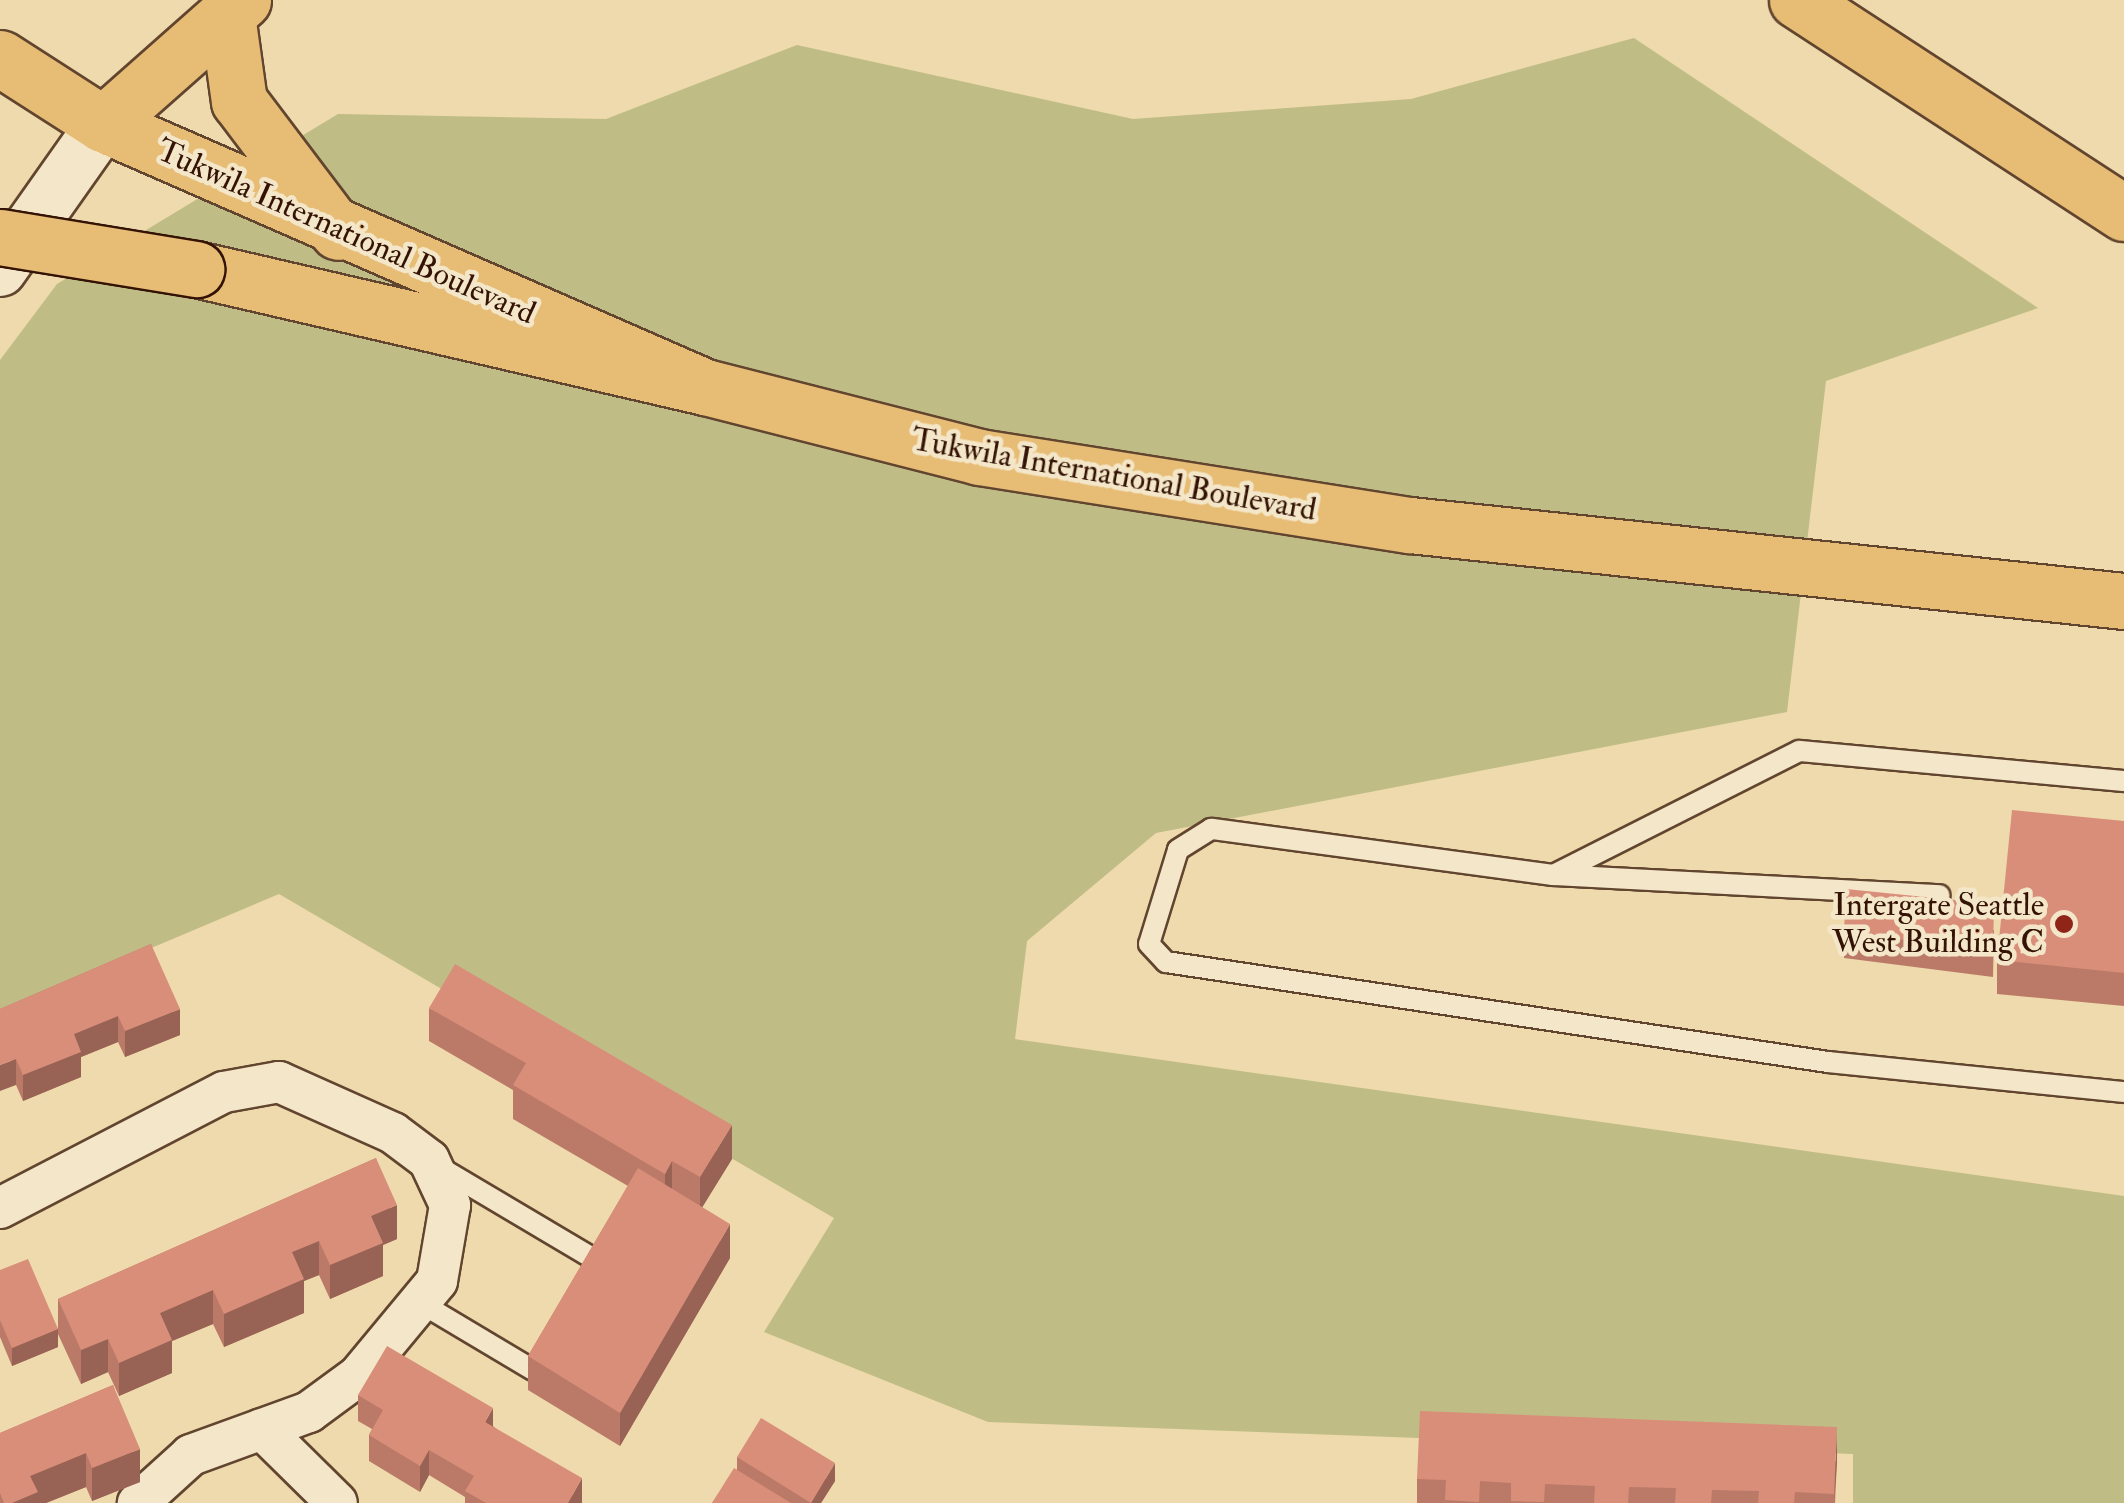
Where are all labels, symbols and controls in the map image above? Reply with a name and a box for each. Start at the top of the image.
street label: Tukwila International Boulevard [151,131,541,333]
street label: Tukwila International Boulevard [909,420,1319,530]
place label: Intergate Seattle West Building C [1832,887,2044,962]
marker: Intergate Seattle West Building C [2053,913,2075,935]

